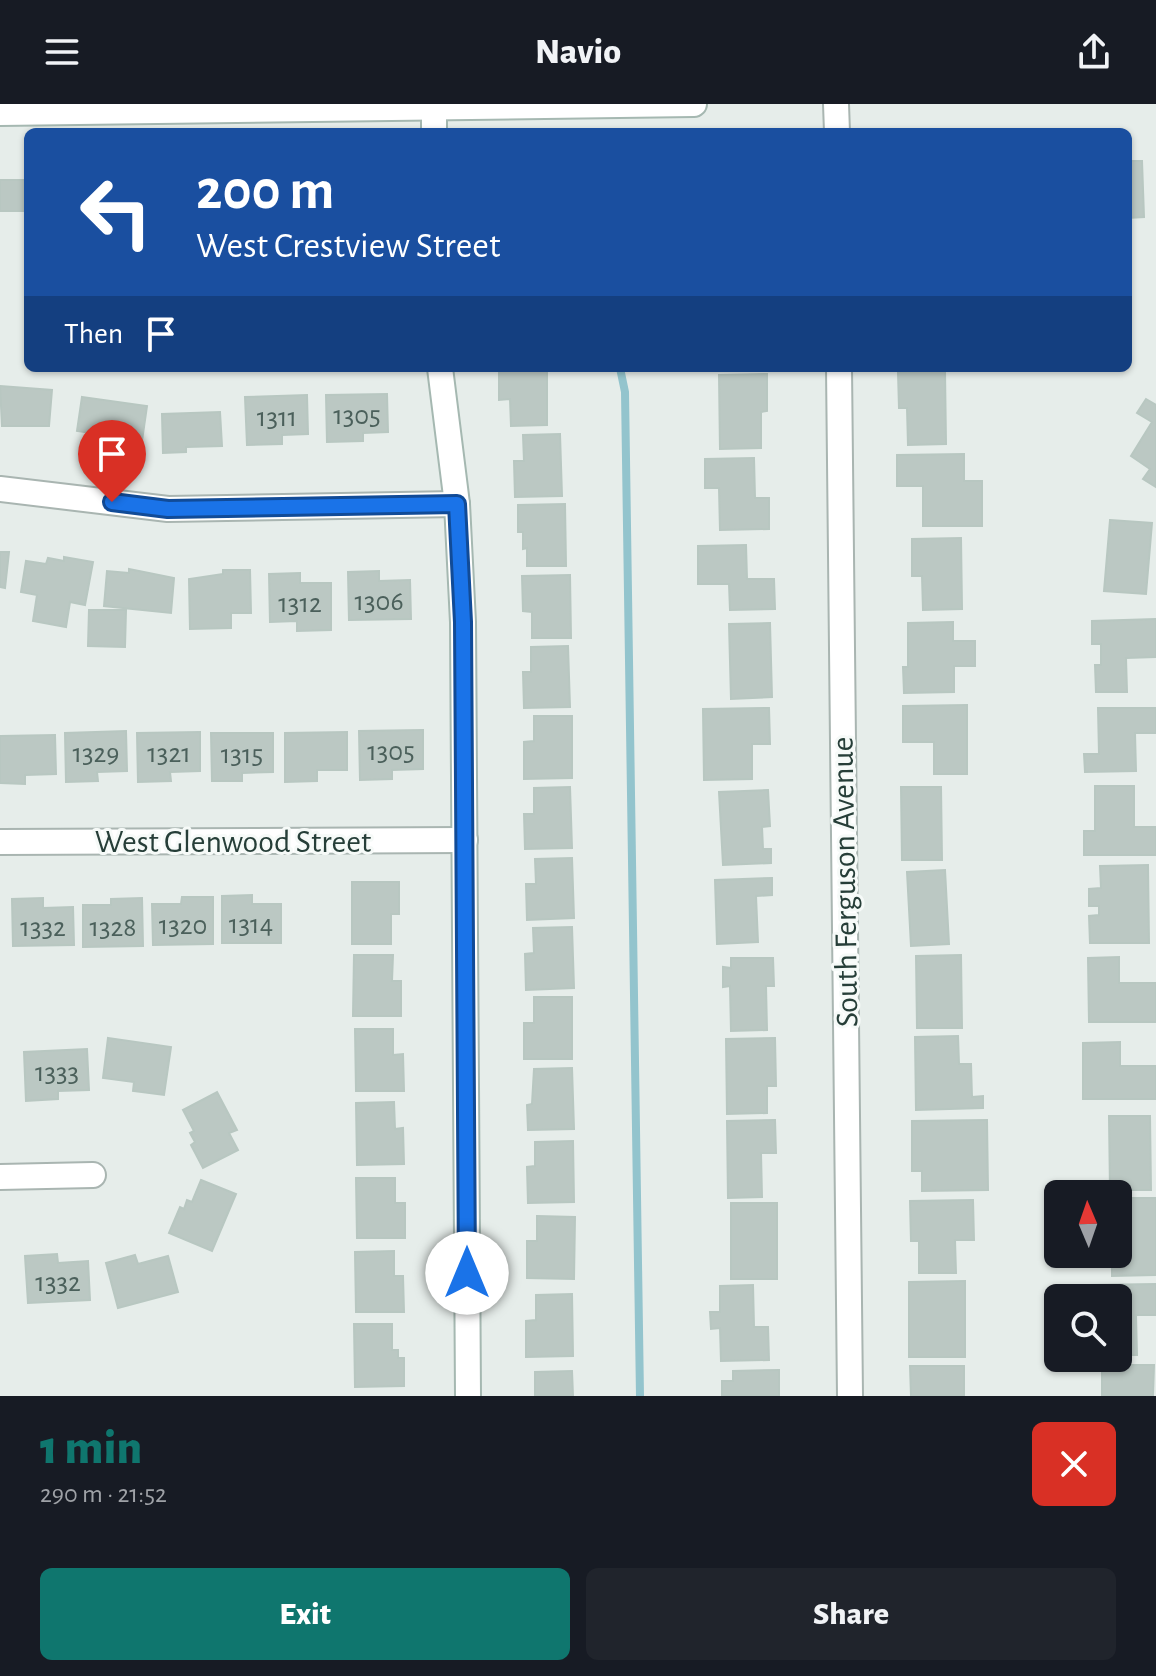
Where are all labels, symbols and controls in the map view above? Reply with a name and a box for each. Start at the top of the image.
icon: menu [40,30,84,74]
icon: share [1072,30,1116,74]
text: Navio [535,34,621,70]
icon: left [64,160,168,264]
text: 200 m [196,163,334,219]
text: West Crestview Street [196,228,500,264]
icon: arrive [139,312,183,356]
text: Then [64,319,123,349]
house number: 1305 [333,402,381,430]
house number: 1311 [257,404,297,432]
pin [78,420,146,502]
icon: arrive [90,432,134,476]
house number: 1306 [354,588,404,616]
house number: 1312 [278,590,322,618]
street label: South Ferguson Avenue [826,736,864,1028]
house number: 1305 [367,738,415,766]
house number: 1329 [72,740,120,768]
house number: 1321 [147,740,191,768]
house number: 1315 [221,741,263,769]
street label: West Glenwood Street [95,826,371,858]
house number: 1314 [229,911,273,939]
house number: 1320 [159,912,207,940]
house number: 1332 [20,914,66,942]
house number: 1328 [89,914,137,942]
house number: 1333 [35,1059,79,1087]
north arrow [1044,1180,1132,1268]
map controls [1044,1180,1132,1372]
position arrow [425,1231,509,1315]
house number: 1332 [35,1269,81,1297]
button: search [1044,1284,1132,1372]
button: close [1032,1422,1116,1506]
text: 1 min [40,1425,142,1473]
text: 290 m · 21:52 [40,1481,167,1507]
button: Exit [40,1568,570,1660]
button: Share [586,1568,1116,1660]

